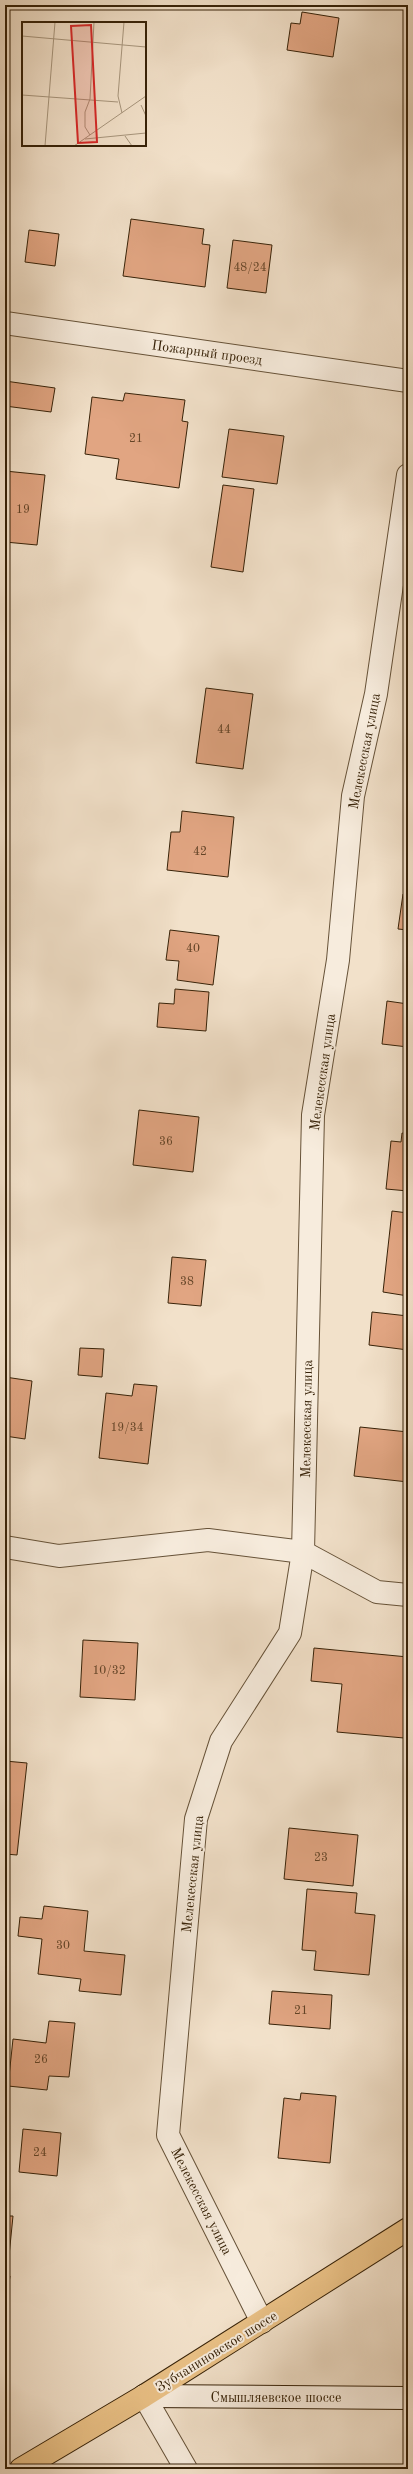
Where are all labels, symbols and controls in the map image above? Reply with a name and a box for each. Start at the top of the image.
inset map [22,22,146,146]
house number: 48/24 [233,262,267,274]
street label: Пожарный проезд [151,338,263,368]
house number: 21 [129,433,143,445]
house number: 19 [16,504,30,516]
street label: Мелекесская улица [347,692,383,811]
house number: 44 [217,724,231,736]
house number: 42 [193,846,207,858]
house number: 40 [186,943,200,955]
street label: Мелекесская улица [308,1013,338,1132]
house number: 36 [159,1136,173,1148]
house number: 38 [180,1276,194,1288]
street label: Мелекесская улица [299,1360,315,1478]
house number: 19/34 [110,1422,144,1434]
house number: 10/32 [92,1665,126,1677]
street label: Мелекесская улица [180,1814,206,1934]
house number: 23 [314,1852,328,1864]
house number: 30 [56,1940,70,1952]
house number: 21 [294,2005,308,2017]
house number: 26 [34,2054,48,2066]
street label: Мелекесская улица [168,2146,234,2257]
house number: 24 [33,2147,47,2159]
street label: Зубчаниновское шоссе [153,2309,280,2395]
street label: Смышляевское шоссе [211,2391,341,2405]

